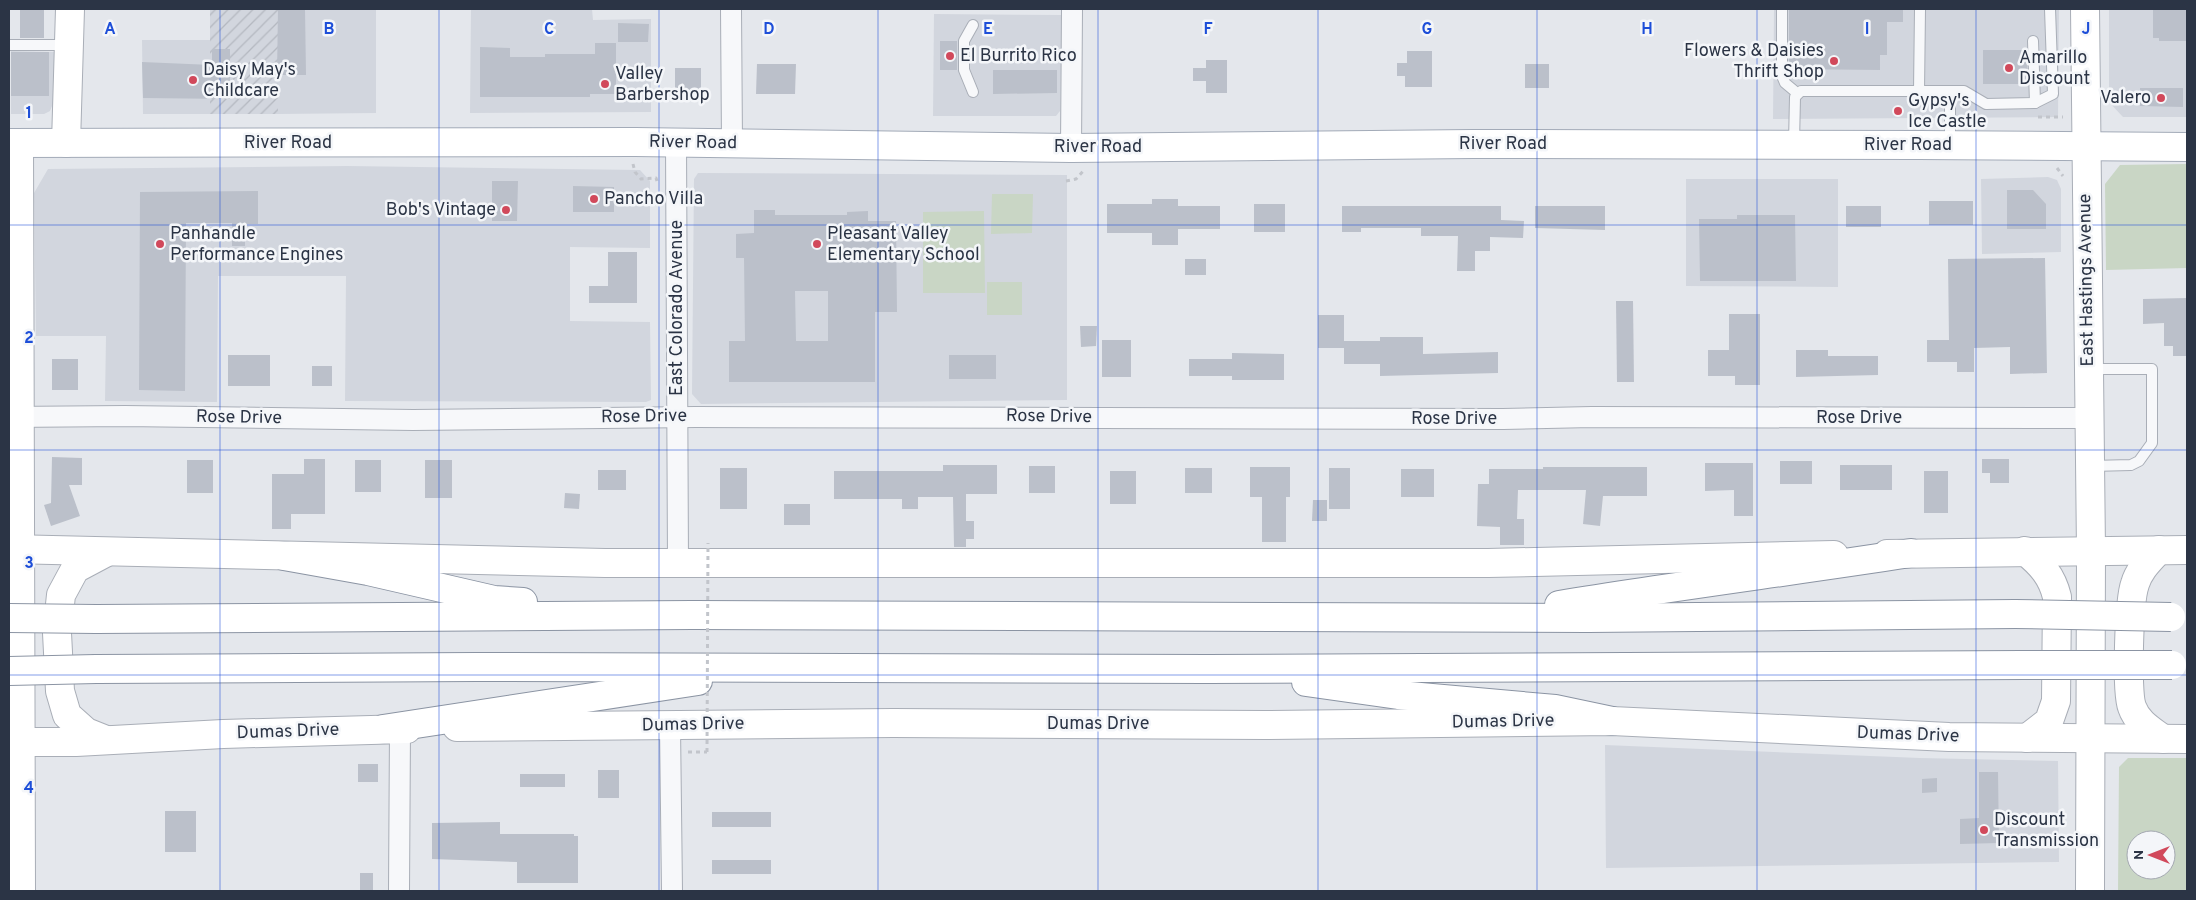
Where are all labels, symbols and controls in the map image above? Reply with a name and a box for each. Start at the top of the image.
text: A [104,20,116,40]
text: B [323,20,335,40]
text: C [544,20,554,40]
text: D [763,20,775,40]
text: E [983,20,993,40]
text: F [1203,20,1213,40]
text: G [1422,20,1432,40]
text: H [1641,20,1653,40]
text: I [1865,20,1869,40]
text: J [2082,20,2090,40]
place label: Flowers & Daisies Thrift Shop [1684,40,1824,84]
place label: El Burrito Rico [960,45,1077,68]
place label: Amarillo Discount [2019,47,2090,91]
marker: El Burrito Rico [944,50,956,62]
marker: Flowers & Daisies Thrift Shop [1828,55,1840,67]
place label: Daisy May's Childcare [203,59,296,103]
marker: Amarillo Discount [2003,62,2015,74]
place label: Valley Barbershop [615,63,710,107]
marker: Daisy May's Childcare [187,74,199,86]
marker: Valley Barbershop [599,78,611,90]
place label: Valero [2100,87,2151,110]
place label: Gypsy's Ice Castle [1908,90,1986,134]
marker: Valero [2155,92,2167,104]
text: 1 [26,104,32,124]
marker: Gypsy's Ice Castle [1892,105,1904,117]
street label: River Road [649,131,737,155]
street label: River Road [244,132,332,155]
street label: River Road [1459,133,1547,156]
street label: River Road [1864,134,1952,157]
street label: River Road [1054,136,1142,159]
place label: Pancho Villa [604,188,703,211]
marker: Pancho Villa [588,193,600,205]
street label: East Hastings Avenue [2074,193,2100,367]
place label: Bob's Vintage [386,199,496,222]
marker: Bob's Vintage [500,204,512,216]
street label: East Colorado Avenue [666,220,689,396]
place label: Panhandle Performance Engines [170,223,343,267]
place label: Pleasant Valley Elementary School [827,223,980,267]
marker: Panhandle Performance Engines [154,238,166,250]
marker: Pleasant Valley Elementary School [811,238,823,250]
text: 2 [24,329,34,349]
street label: Rose Drive [601,405,687,429]
street label: Rose Drive [1006,405,1092,429]
street label: Rose Drive [196,406,282,430]
street label: Rose Drive [1816,407,1902,430]
street label: Rose Drive [1411,408,1497,431]
text: 3 [24,554,34,574]
street label: Dumas Drive [1451,710,1555,734]
street label: Dumas Drive [641,713,745,737]
street label: Dumas Drive [1047,713,1149,736]
street label: Dumas Drive [236,719,340,745]
street label: Dumas Drive [1856,722,1960,748]
text: 4 [24,779,34,799]
place label: Discount Transmission [1994,809,2099,853]
marker: Discount Transmission [1978,824,1990,836]
north arrow [2126,830,2176,880]
text: N [2131,850,2148,860]

